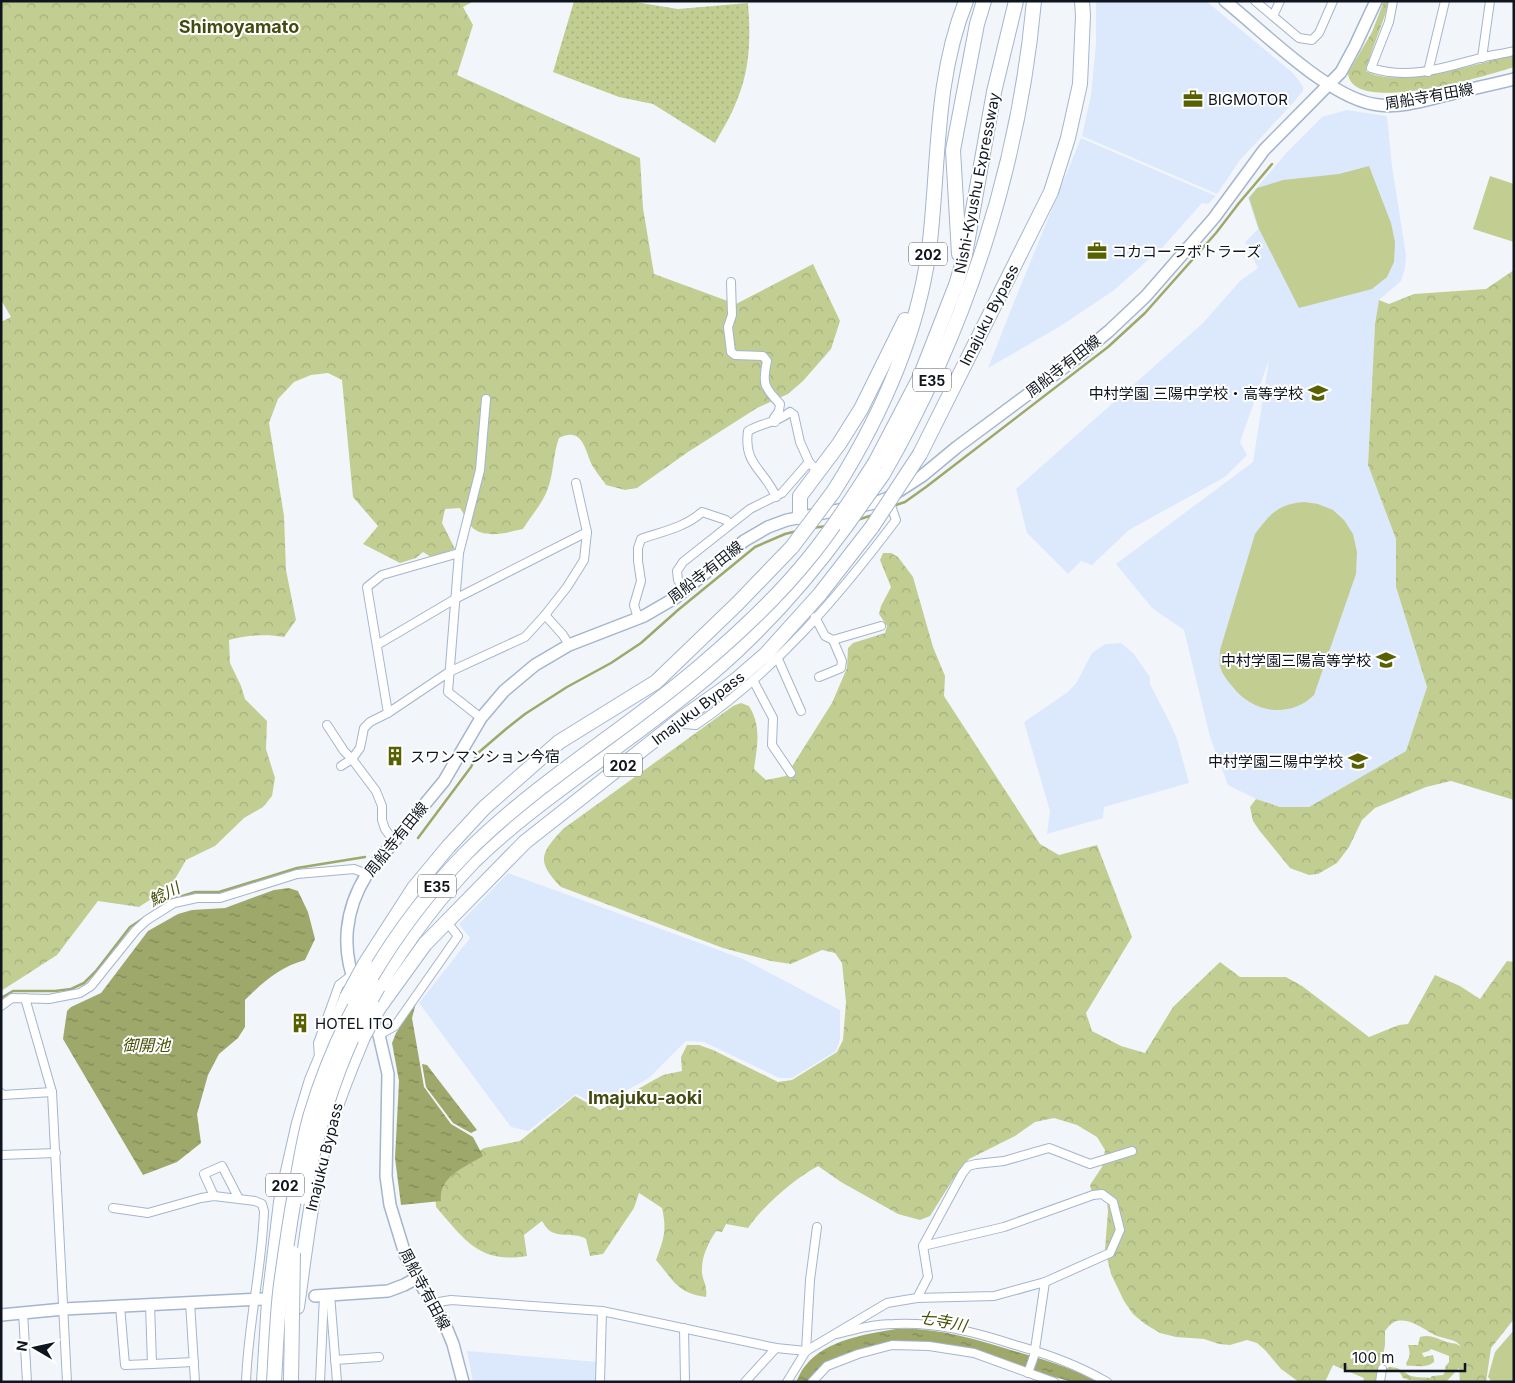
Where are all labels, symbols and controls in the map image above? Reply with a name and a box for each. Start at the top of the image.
district label: Shimoyamato [179,16,299,37]
street label: 周船寺有田線 [1383,79,1475,113]
office icon: BIGMOTOR [1182,88,1204,110]
street label: Nishi-Kyushu Expressway [950,90,1004,275]
place label: BIGMOTOR [1208,90,1288,109]
office icon: コカコーラボトラーズ [1086,240,1108,262]
road number: 202 [909,242,947,266]
place label: コカコーラボトラーズ [1112,242,1261,261]
street label: Imajuku Bypass [955,261,1023,369]
street label: 周船寺有田線 [1022,331,1104,401]
road number: E35 [913,368,951,392]
school or university icon: 中村学園 三陽中学校・高等学校 [1307,382,1329,404]
place label: 中村学園 三陽中学校・高等学校 [1089,384,1303,403]
street label: 周船寺有田線 [664,537,746,607]
school or university icon: 中村学園三陽高等学校 [1375,649,1397,671]
place label: 中村学園三陽高等学校 [1221,651,1371,670]
street label: Imajuku Bypass [648,667,748,749]
building icon: スワンマンション今宿 [384,745,406,767]
place label: スワンマンション今宿 [410,747,560,766]
school or university icon: 中村学園三陽中学校 [1347,750,1369,772]
place label: 中村学園三陽中学校 [1208,752,1343,771]
road number: 202 [604,754,642,776]
street label: 周船寺有田線 [360,798,432,880]
road number: E35 [418,874,456,898]
water label: 鯰川 [145,877,185,910]
building icon: HOTEL ITO [289,1012,311,1034]
place label: HOTEL ITO [315,1014,393,1033]
water label: 御開池 [122,1035,172,1055]
district label: Imajuku-aoki [588,1087,702,1108]
street label: Imajuku Bypass [301,1101,347,1213]
road number: 202 [266,1174,304,1196]
street label: 周船寺有田線 [395,1245,455,1333]
water label: 七寺川 [918,1307,970,1336]
north arrow [10,1323,60,1373]
text: N [12,1339,31,1352]
scale bar [1345,1340,1465,1372]
text: 100 m [1352,1348,1394,1367]

